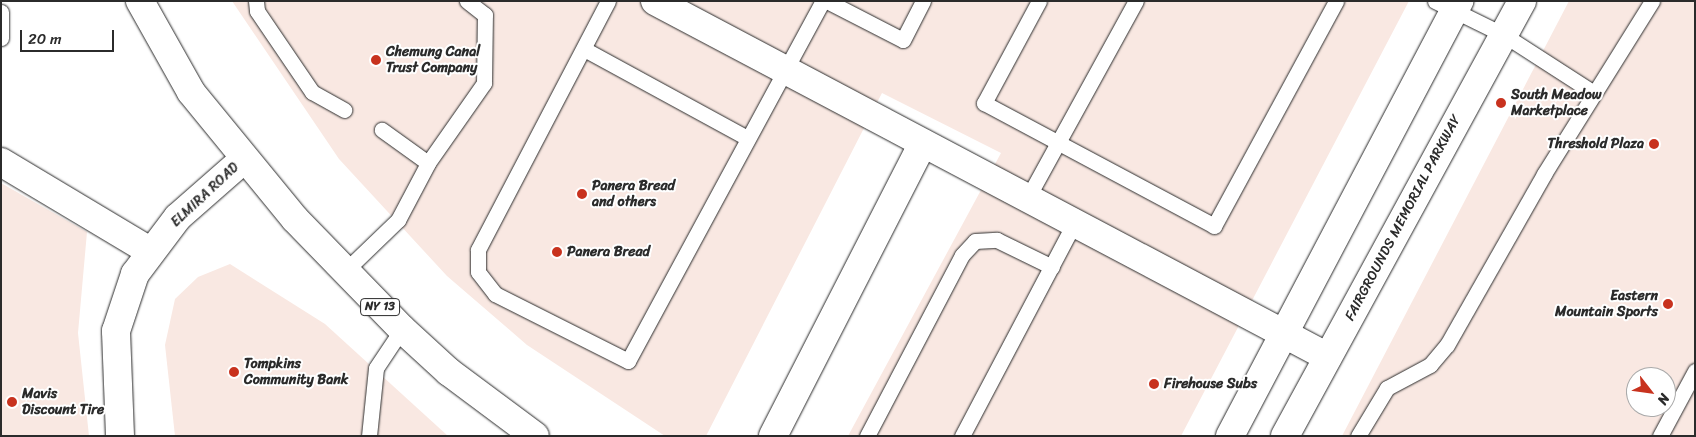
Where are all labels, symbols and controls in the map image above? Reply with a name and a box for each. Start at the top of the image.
scale bar [22,20,116,52]
text: 20 m [28,26,62,52]
place label: Chemung Canal Trust Company [386,44,480,76]
marker: Chemung Canal Trust Company [370,54,382,66]
place label: South Meadow Marketplace [1511,87,1601,120]
marker: South Meadow Marketplace [1495,97,1507,109]
street label: FAIRGROUNDS MEMORIAL PARKWAY [1342,114,1464,322]
place label: Threshold Plaza [1548,136,1644,152]
marker: Threshold Plaza [1648,138,1660,150]
street label: ELMIRA ROAD [168,159,242,231]
place label: Panera Bread and others [592,178,675,210]
marker: Panera Bread and others [576,188,588,200]
place label: Panera Bread [567,244,650,260]
marker: Panera Bread [551,246,563,258]
place label: Eastern Mountain Sports [1555,288,1658,321]
road number: NY 13 [360,298,400,316]
marker: Eastern Mountain Sports [1662,298,1674,310]
place label: Tompkins Community Bank [244,356,348,388]
marker: Tompkins Community Bank [228,366,240,378]
north arrow [1626,367,1676,417]
place label: Firehouse Subs [1164,376,1257,392]
marker: Firehouse Subs [1148,378,1160,390]
place label: Mavis Discount Tire [22,386,104,418]
text: N [1650,389,1677,410]
marker: Mavis Discount Tire [6,396,18,408]

